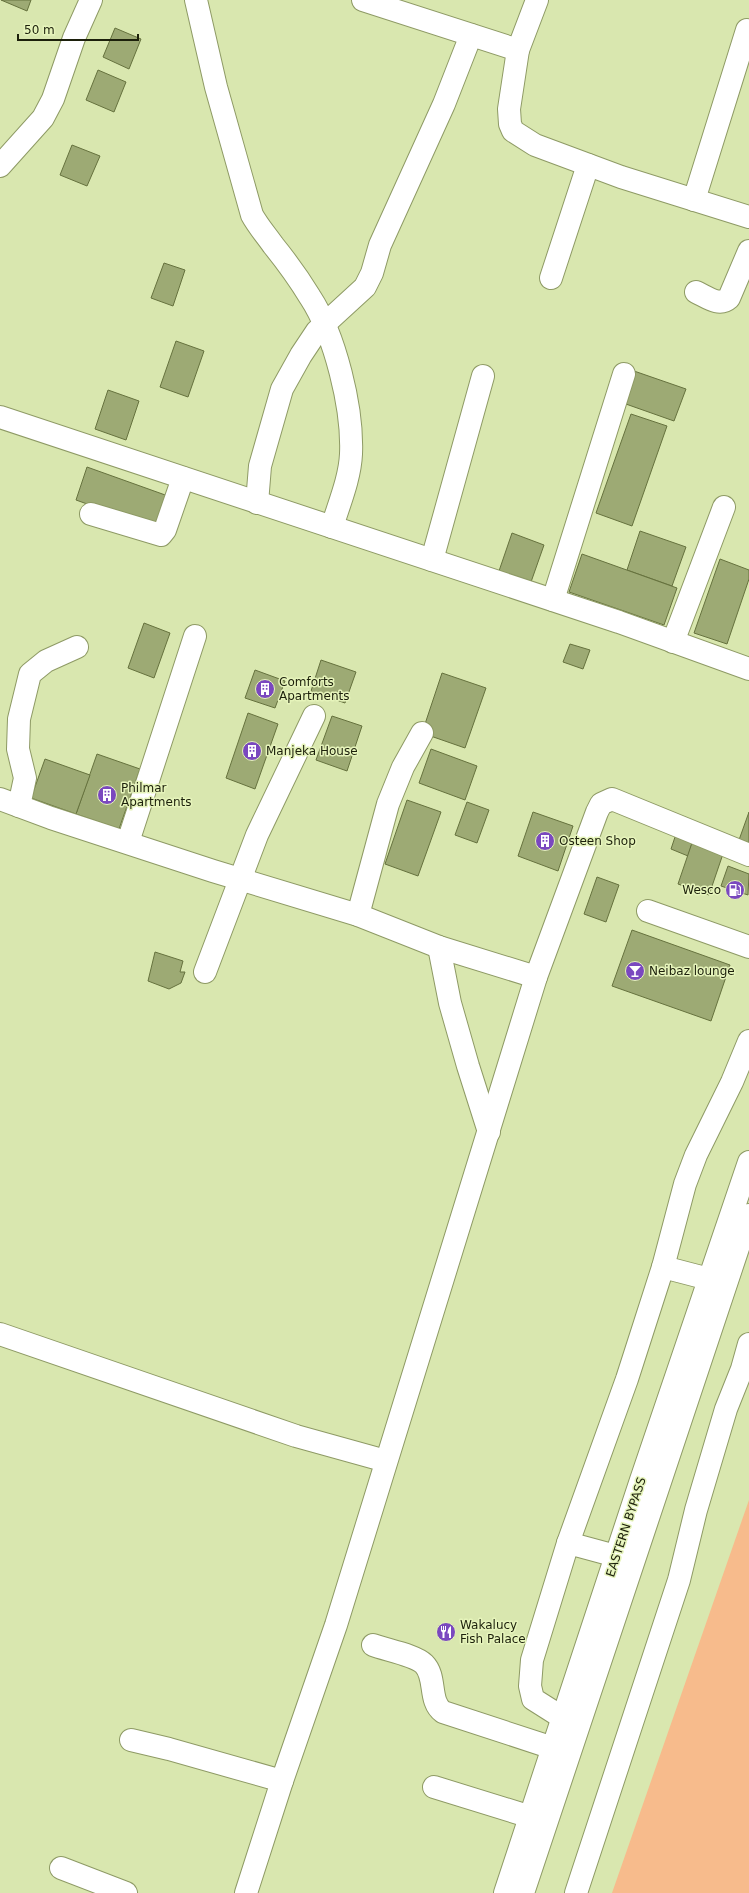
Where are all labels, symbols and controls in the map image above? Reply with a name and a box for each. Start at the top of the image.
scale bar [18,16,138,42]
text: 50 m [24,23,55,37]
place label: Comforts Apartments [279,675,349,703]
building icon: Comforts Apartments [254,678,276,700]
building icon: Manjeka House [241,740,263,762]
place label: Manjeka House [266,744,358,758]
place label: Philmar Apartments [121,781,191,809]
building icon: Philmar Apartments [96,784,118,806]
building icon: Osteen Shop [534,830,556,852]
place label: Osteen Shop [559,834,636,848]
fuel station icon: Wesco [724,879,746,901]
place label: Wesco [682,883,721,897]
bar icon: Neibaz lounge [624,960,646,982]
place label: Neibaz lounge [649,964,735,978]
street label: EASTERN BYPASS [603,1475,649,1579]
place label: Wakalucy Fish Palace [460,1618,526,1646]
restaurant icon: Wakalucy Fish Palace [435,1621,457,1643]

